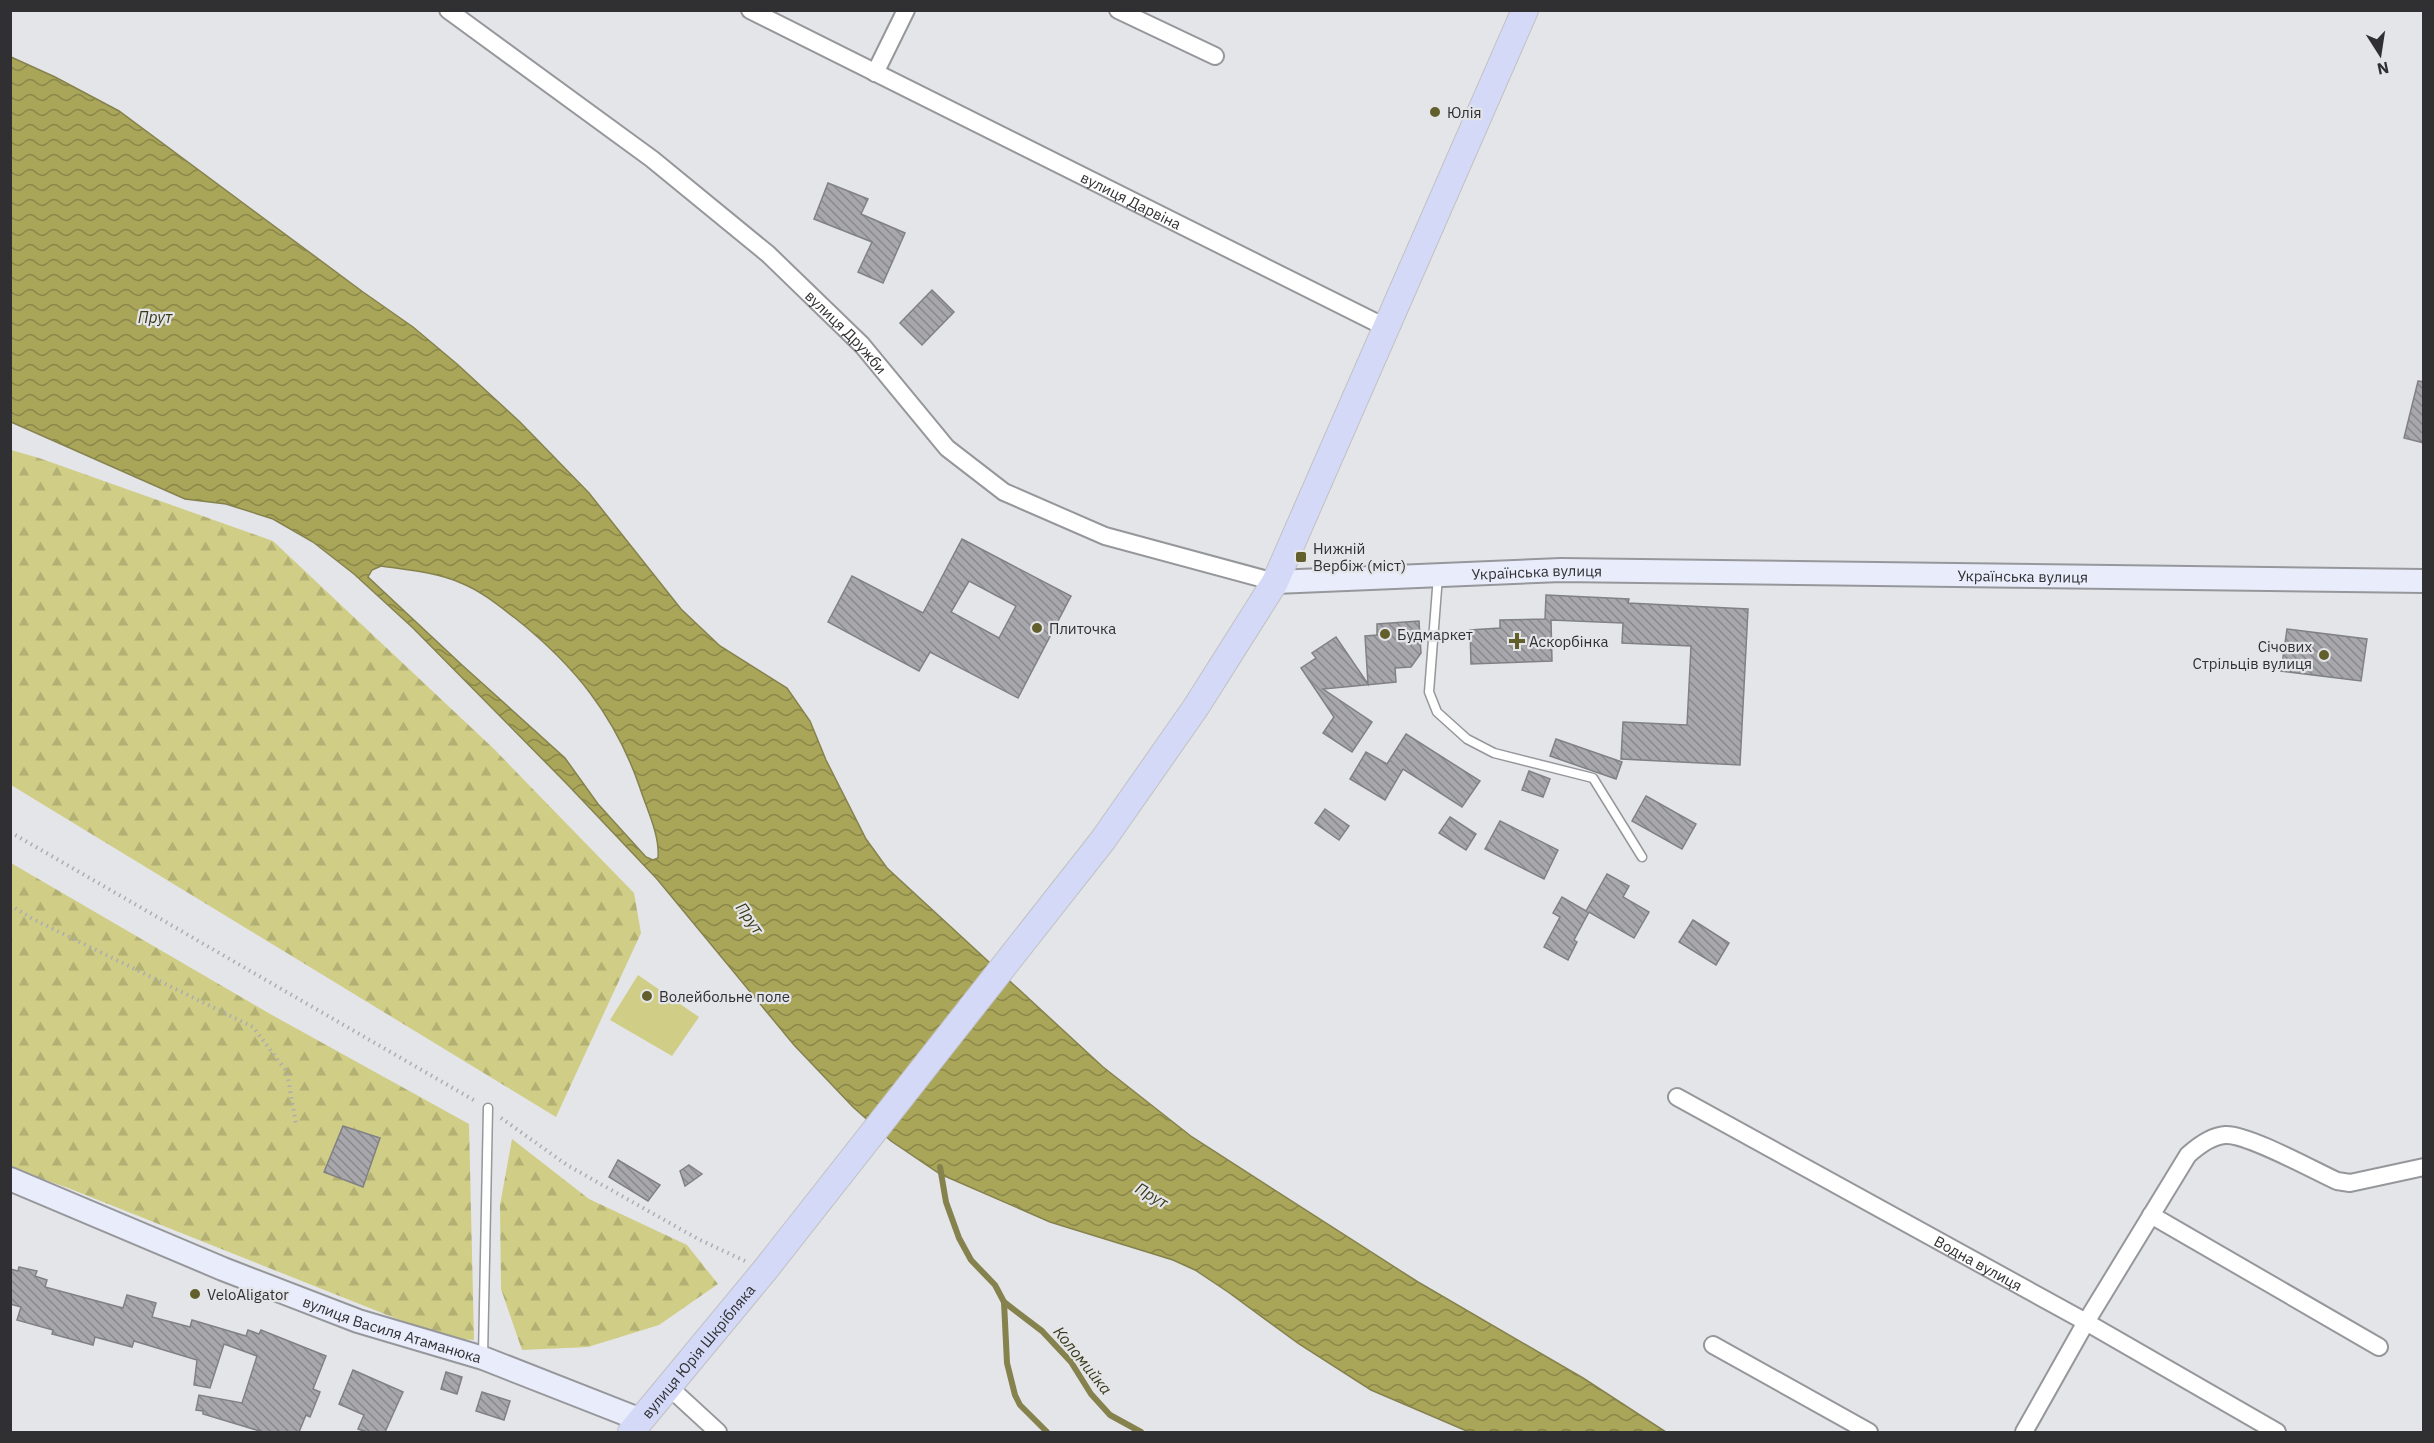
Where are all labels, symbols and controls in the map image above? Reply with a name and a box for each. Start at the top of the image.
north arrow [2350,24,2410,84]
text: N [2375,58,2391,80]
place label: Юлія [1447,103,1482,122]
marker: Юлія [1428,105,1442,119]
street label: вулиця Дарвіна [1078,167,1185,233]
street label: вулиця Дружби [801,286,891,377]
water label: Прут [138,307,173,327]
place label: Нижній Вербіж (міст) [1313,539,1406,575]
marker: Нижній Вербіж (міст) [1294,550,1308,564]
street label: Українська вулиця [1471,560,1602,583]
street label: Українська вулиця [1957,566,2088,586]
place label: Плиточка [1049,619,1116,638]
marker: Плиточка [1030,621,1044,635]
place label: Будмаркет [1397,625,1473,644]
marker: Будмаркет [1378,627,1392,641]
place label: Аскорбінка [1529,632,1609,651]
marker: Аскорбінка [1510,634,1524,648]
place label: Січових Стрільців вулиця [2192,637,2312,673]
marker: Січових Стрільців вулиця [2317,648,2331,662]
water label: Прут [732,898,769,939]
place label: Волейбольне поле [659,987,790,1006]
marker: Волейбольне поле [640,989,654,1003]
water label: Прут [1132,1178,1173,1213]
street label: Водна вулиця [1931,1231,2026,1295]
street label: вулиця Юрія Шкрібляка [637,1280,759,1422]
place label: VeloAligator [207,1285,289,1304]
marker: VeloAligator [188,1287,202,1301]
street label: вулиця Василя Атаманюка [300,1291,484,1367]
water label: Коломийка [1049,1322,1117,1398]

